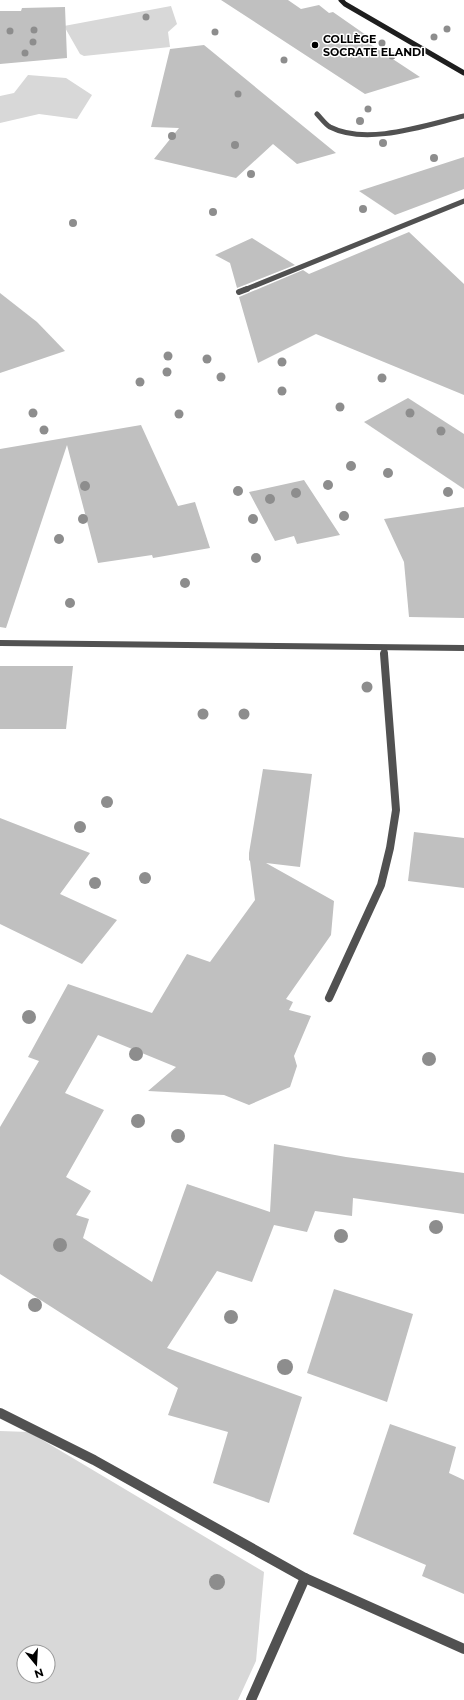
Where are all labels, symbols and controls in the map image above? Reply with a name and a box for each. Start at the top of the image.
place label: COLLÈGE SOCRATE ELANDI [323,32,425,59]
marker: COLLÈGE SOCRATE ELANDI [310,40,320,50]
north arrow [16,1644,56,1684]
text: N [33,1665,45,1682]

